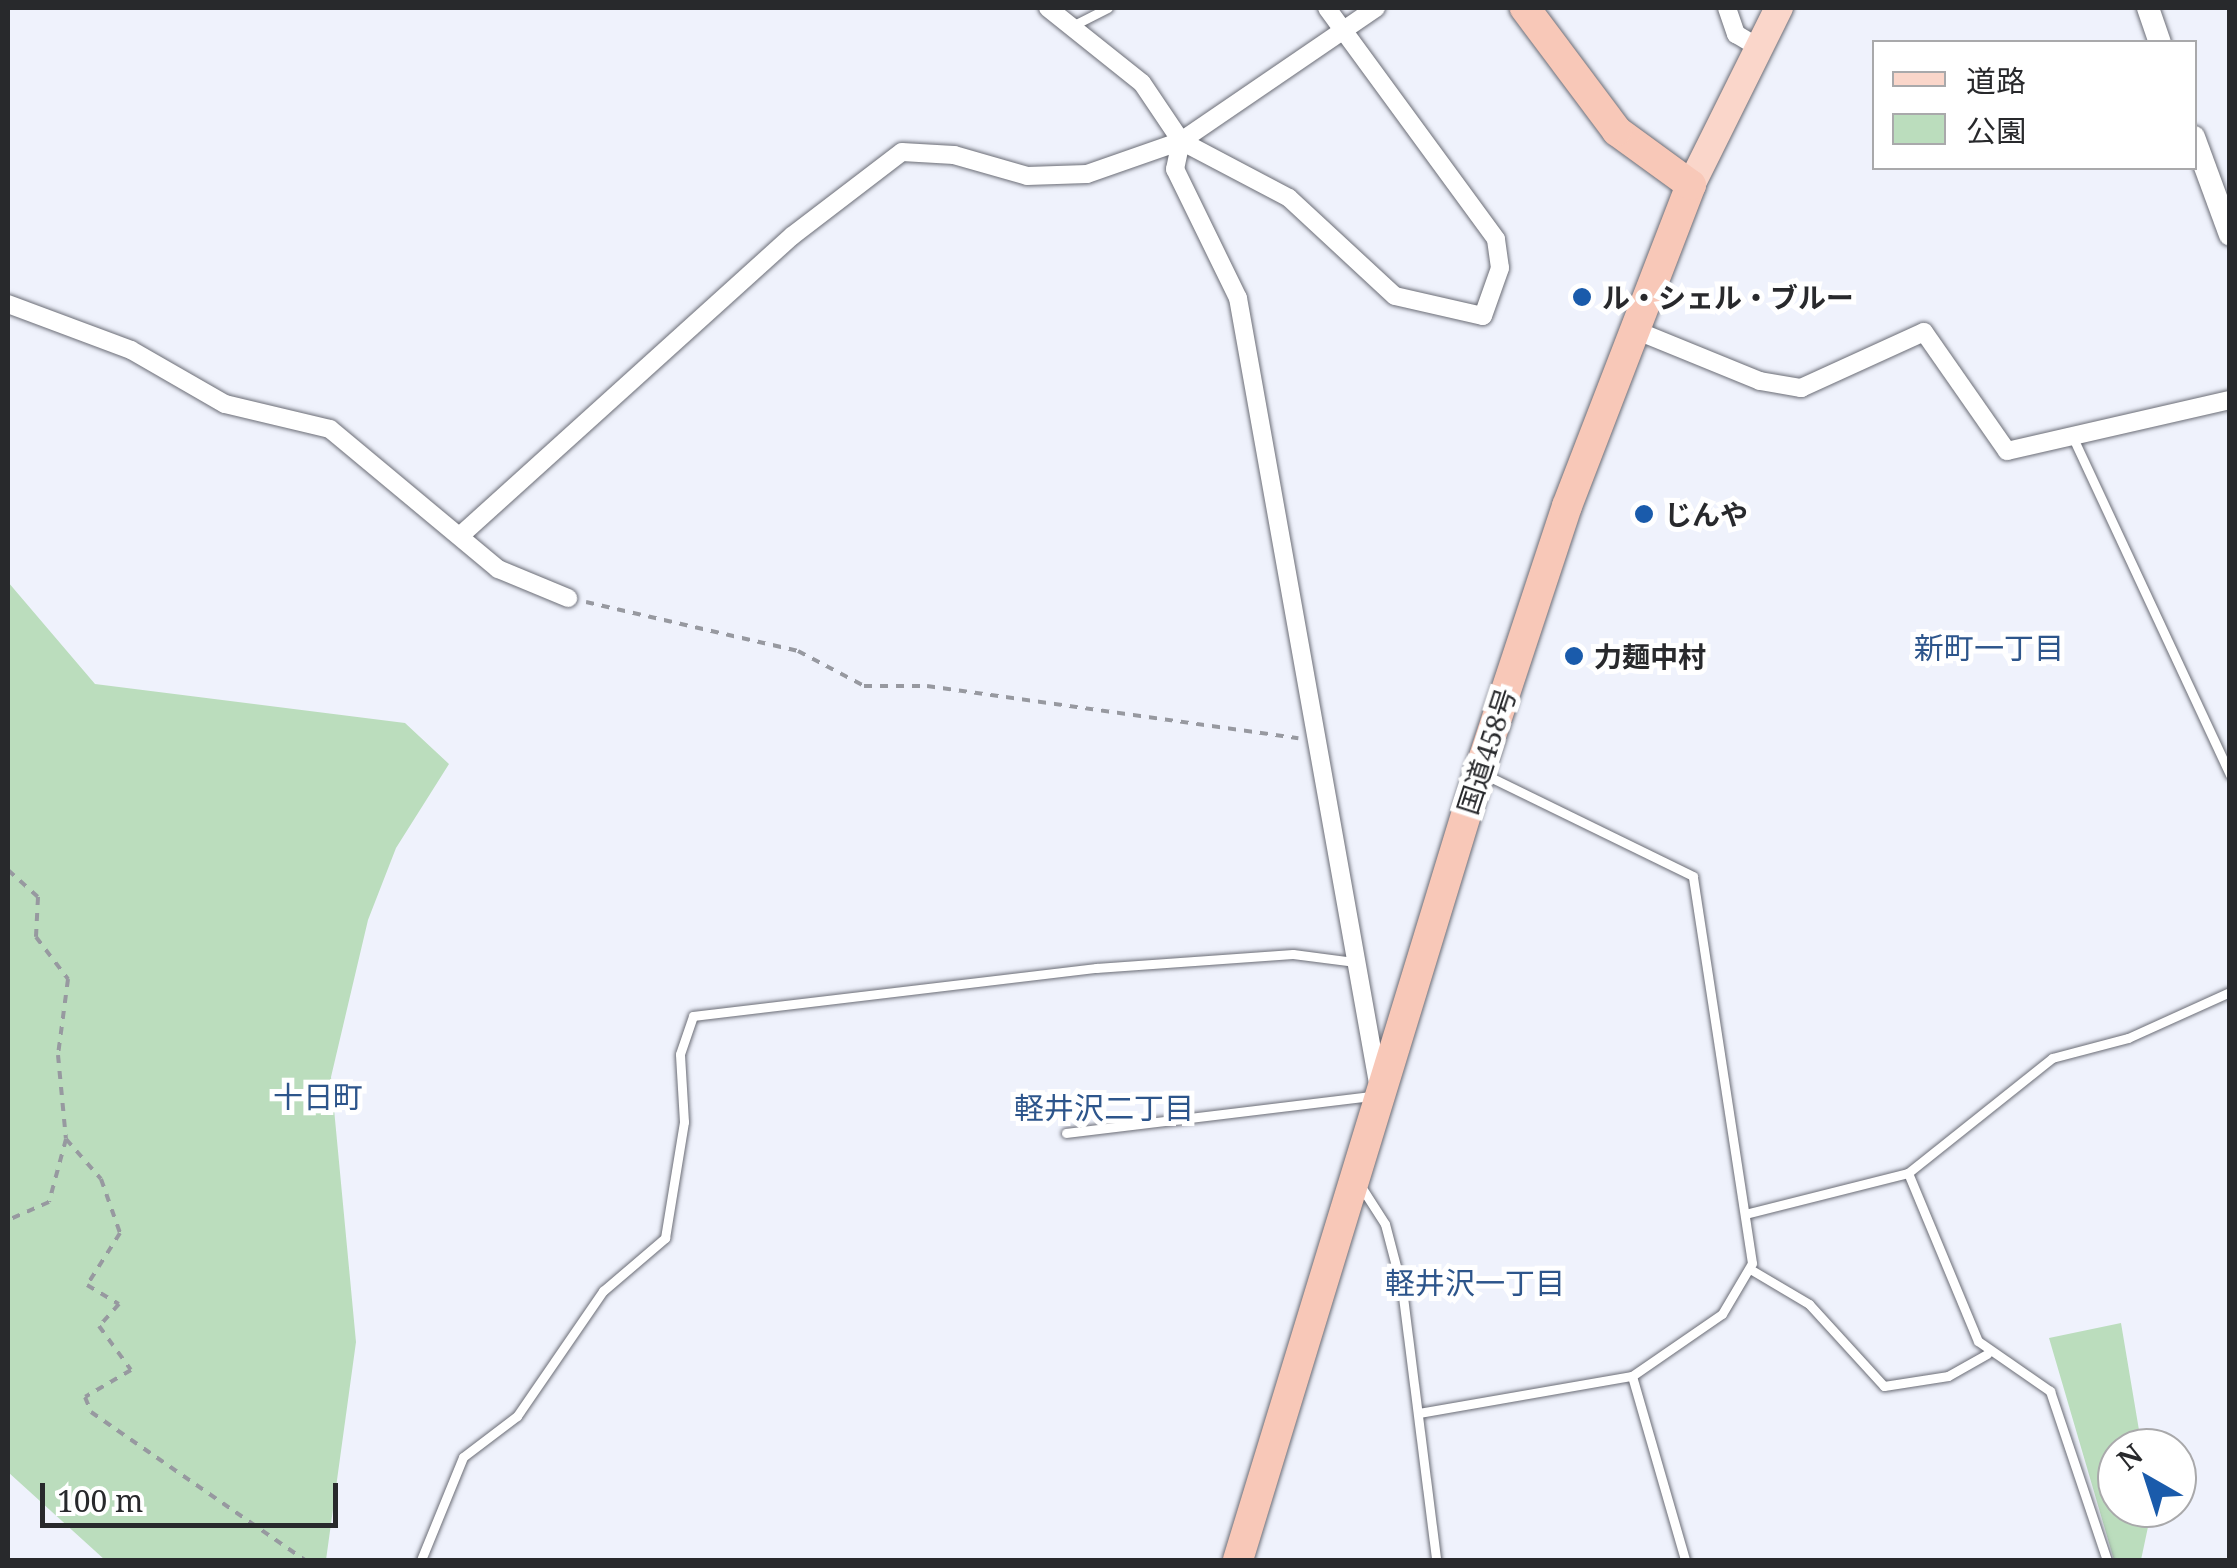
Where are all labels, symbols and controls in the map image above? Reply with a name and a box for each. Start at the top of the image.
legend [1872,40,2197,170]
text: 道路 [1966,60,2026,101]
text: 公園 [1966,110,2026,151]
place label: ル・シェル・ブルー [1602,280,1854,314]
marker: ル・シェル・ブルー [1571,286,1593,308]
place label: じんや [1664,497,1748,531]
marker: じんや [1633,503,1655,525]
district label: 新町一丁目 [1914,630,2064,666]
place label: 力麺中村 [1594,639,1706,673]
marker: 力麺中村 [1563,645,1585,667]
street label: 国道458号 [1450,684,1522,818]
district label: 十日町 [273,1079,363,1115]
district label: 軽井沢二丁目 [1014,1090,1194,1126]
district label: 軽井沢一丁目 [1385,1265,1565,1301]
north arrow [2097,1428,2197,1528]
text: N [2109,1435,2150,1478]
scale bar [45,1463,342,1525]
text: 100 m [57,1480,143,1521]

